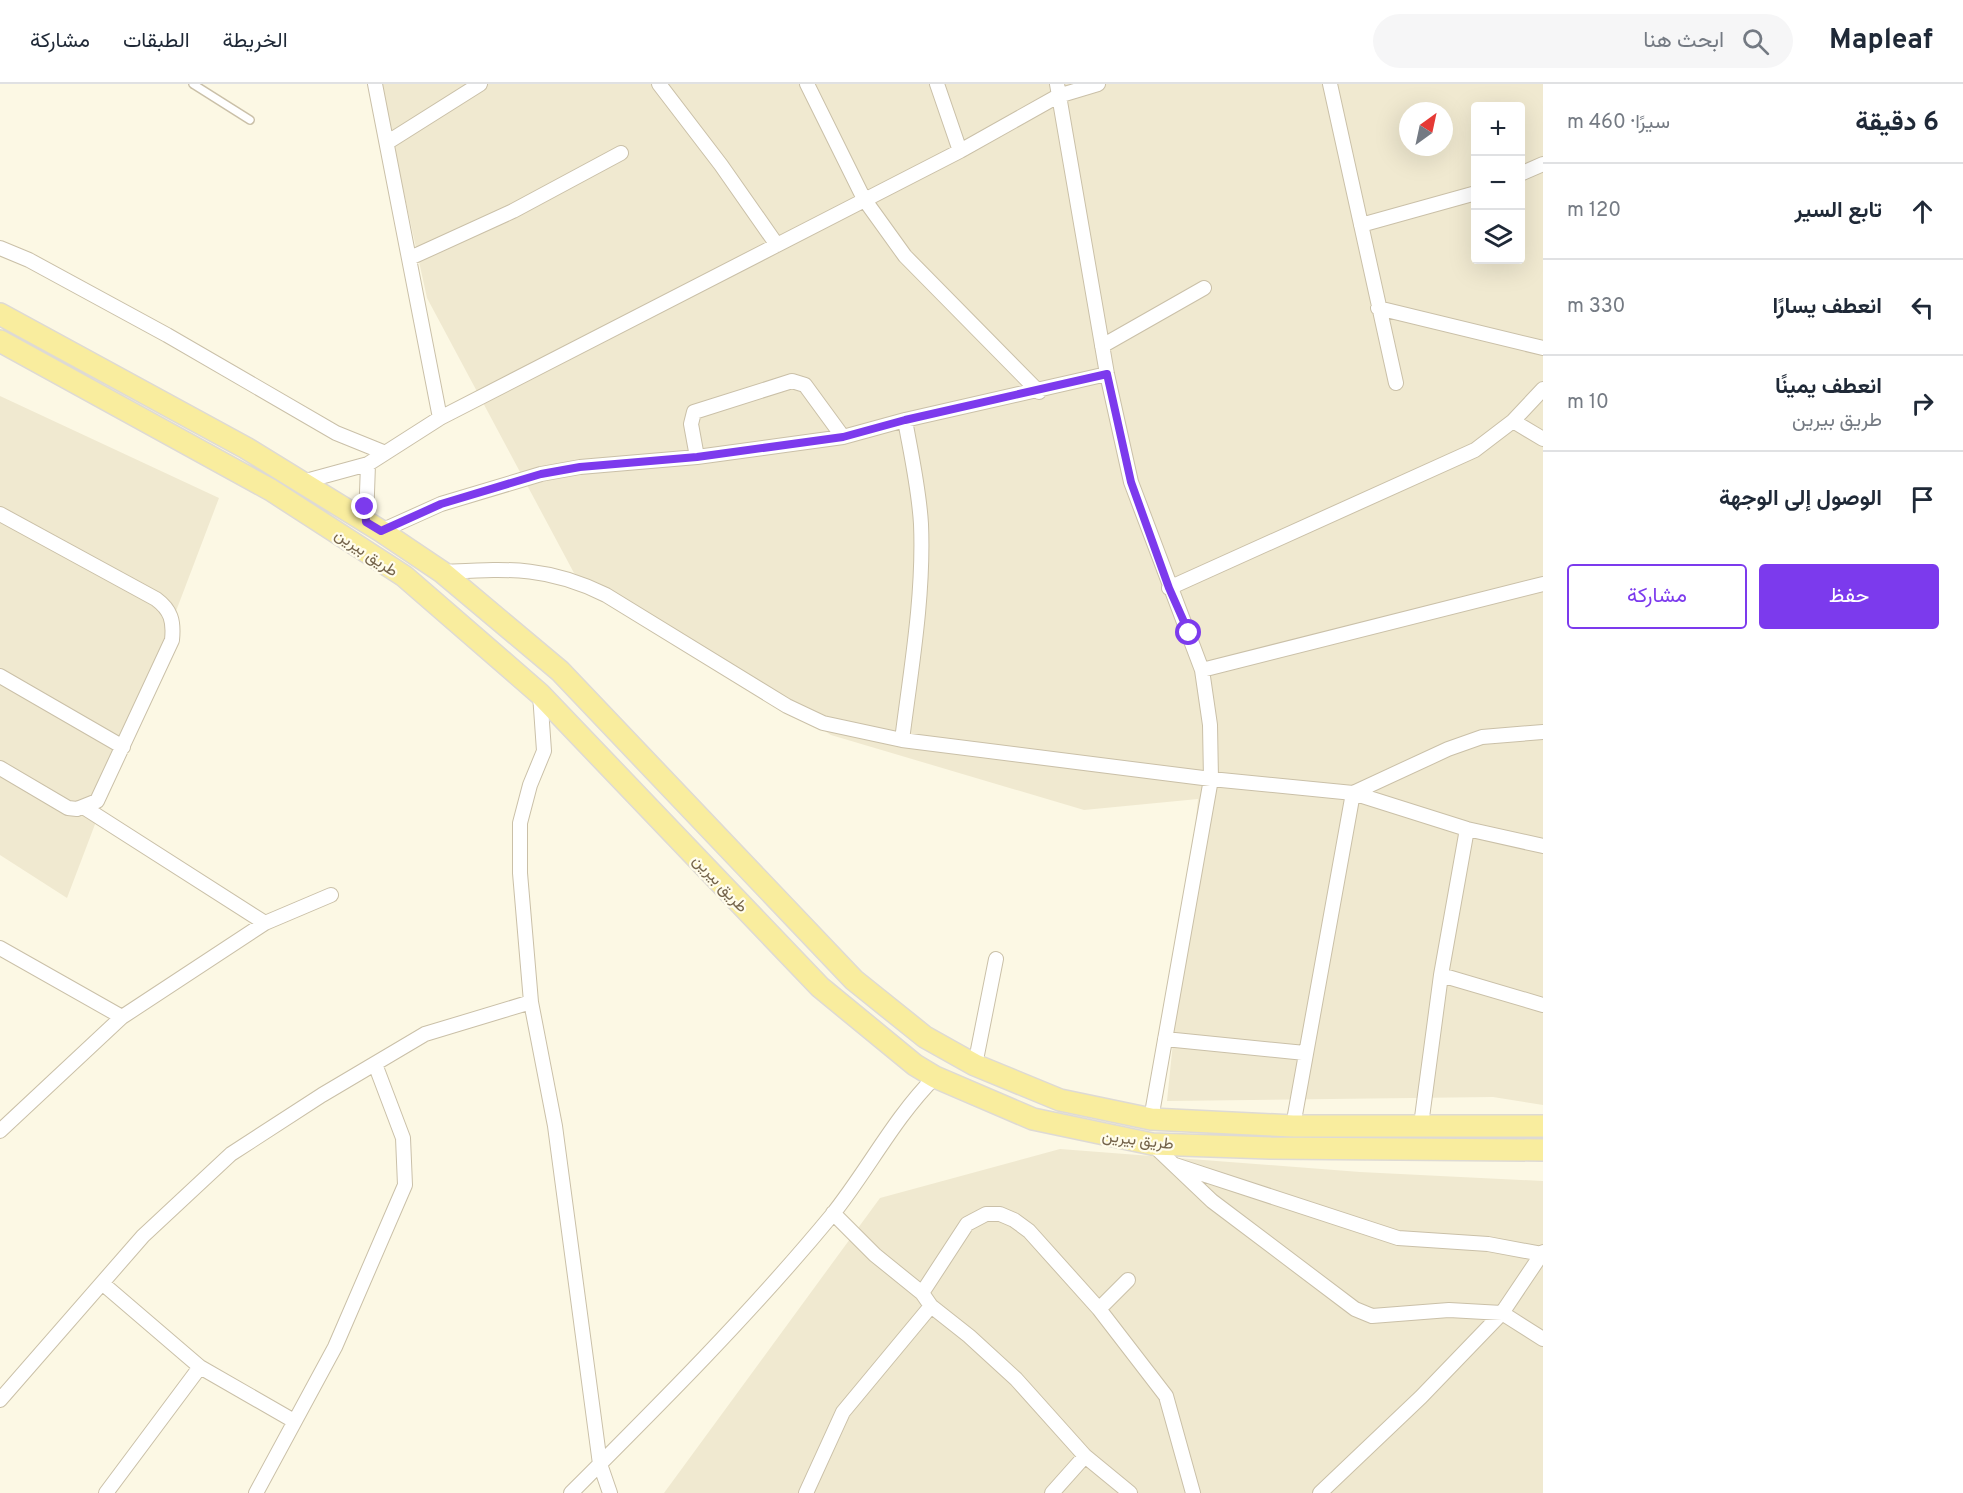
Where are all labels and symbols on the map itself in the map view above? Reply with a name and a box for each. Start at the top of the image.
north arrow [1399,102,1453,156]
route end [351,493,377,519]
street label: طريق بيرين [330,525,401,582]
route start [1175,619,1201,645]
street label: طريق بيرين [688,851,751,918]
street label: طريق بيرين [1101,1127,1175,1155]

